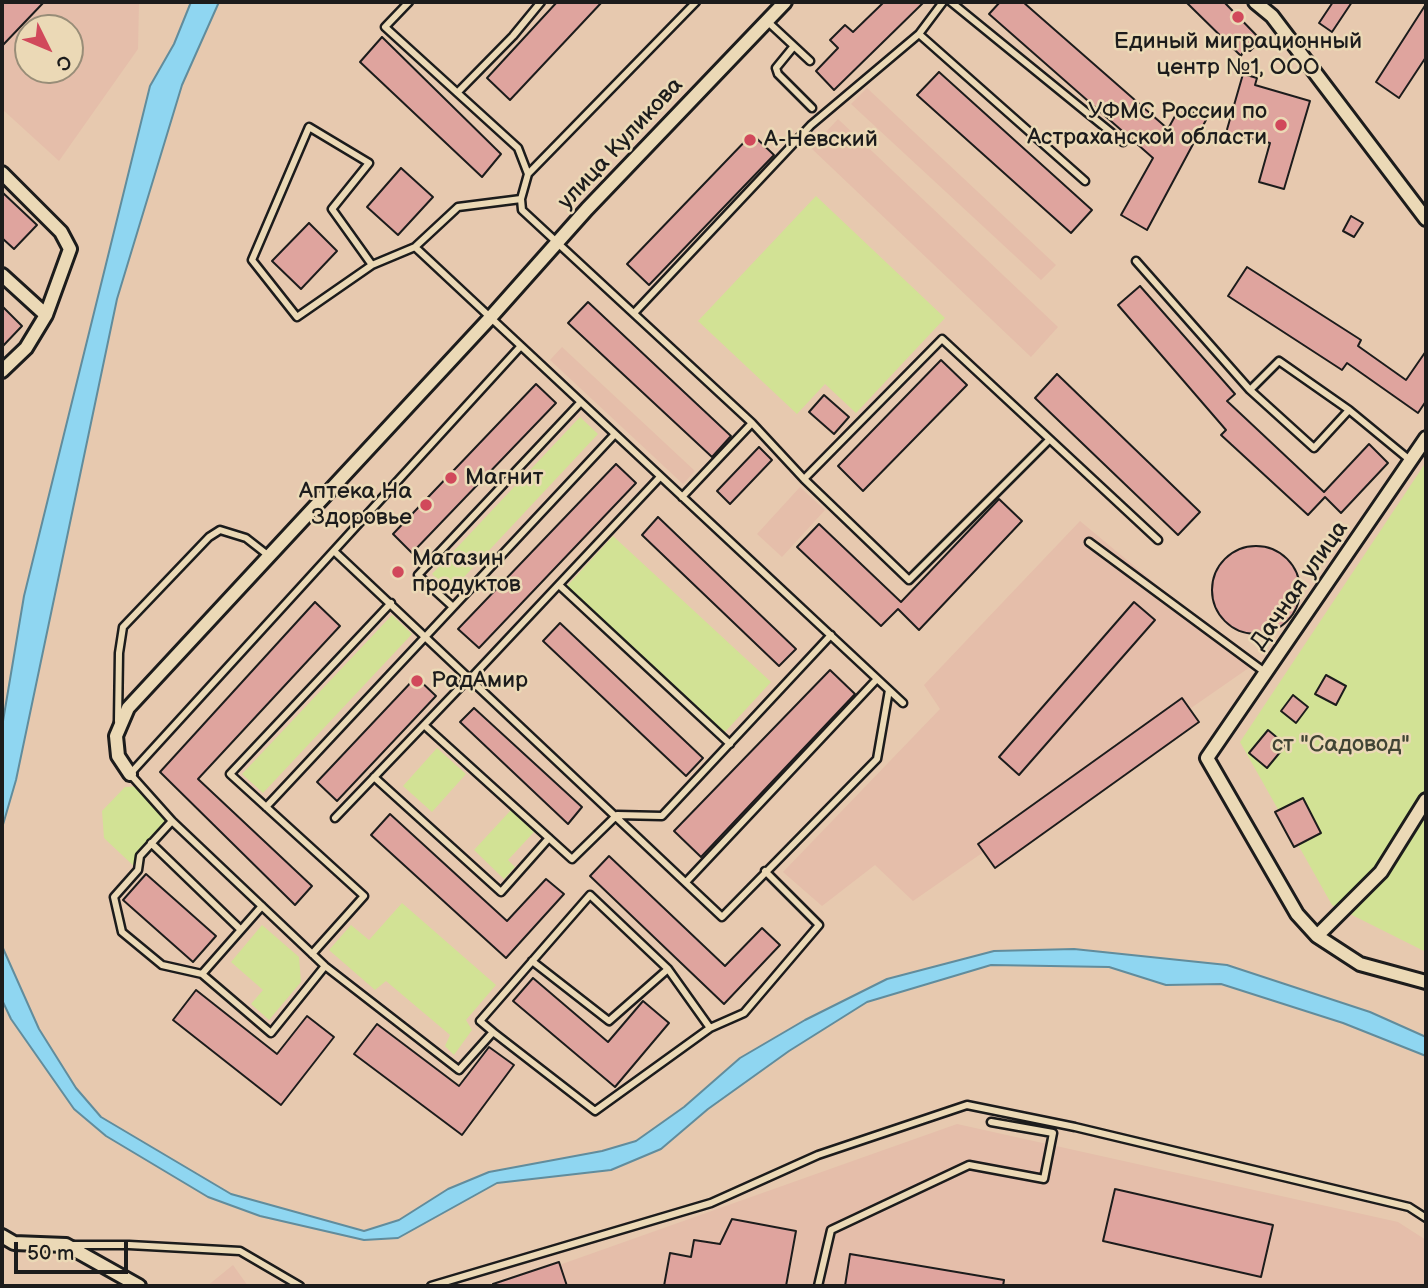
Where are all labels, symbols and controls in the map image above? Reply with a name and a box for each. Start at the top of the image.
marker: Единый миграционный центр №1, ООО [1230,9,1246,25]
north arrow [14,14,84,84]
place label: Единый миграционный центр №1, ООО [1114,28,1362,82]
text: С [50,50,76,75]
street label: улица Куликова [553,72,689,216]
place label: УФМС России по Астраханской области [1027,98,1267,152]
marker: УФМС России по Астраханской области [1273,117,1289,133]
place label: А-Невский [764,126,878,154]
marker: А-Невский [742,132,758,148]
place label: Магнит [465,464,543,492]
marker: Магнит [443,470,459,486]
place label: Аптека На Здоровье [299,478,412,532]
marker: Аптека На Здоровье [418,497,434,513]
street label: Дачная улица [1245,516,1355,656]
place label: Магазин продуктов [412,545,521,599]
marker: Магазин продуктов [390,564,406,580]
place label: РадАмир [431,667,528,695]
marker: РадАмир [409,673,425,689]
park label: ст "Садовод" [1272,731,1410,759]
scale bar [18,1228,131,1272]
text: 50 m [27,1241,74,1266]

